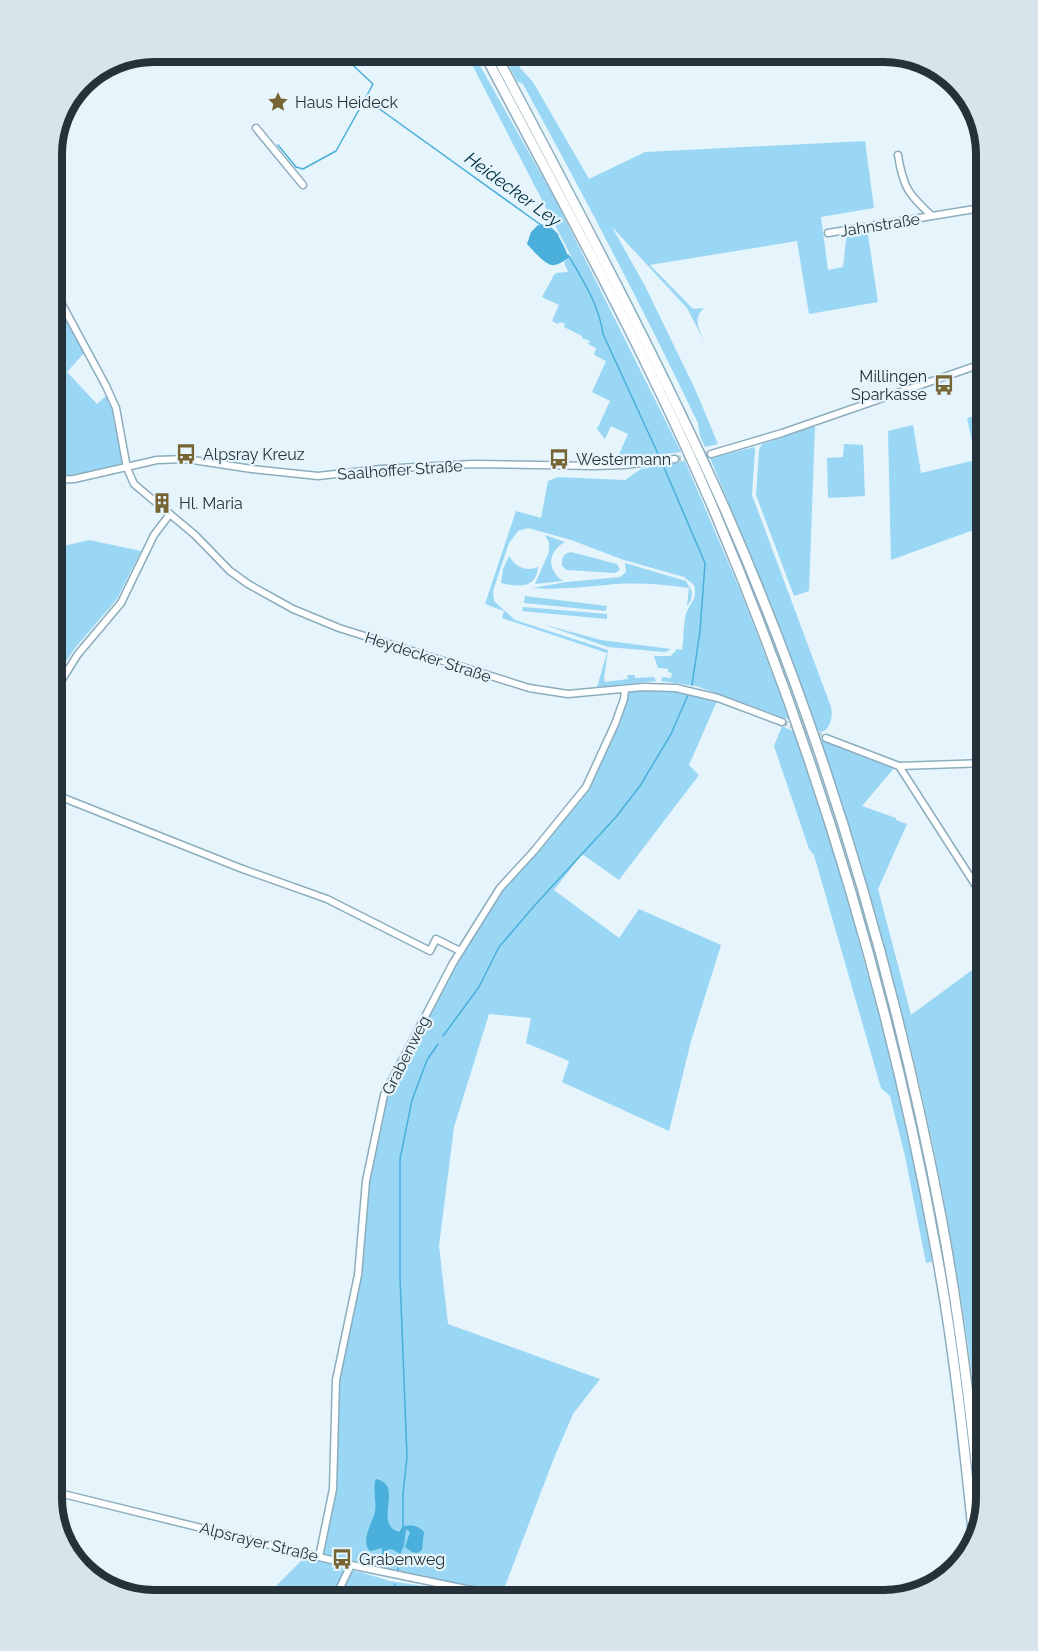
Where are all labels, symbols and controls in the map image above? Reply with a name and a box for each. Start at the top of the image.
place icon: Haus Heideck [266,90,290,114]
place label: Haus Heideck [295,93,398,112]
water label: Heidecker Ley [461,147,566,232]
street label: Jahnstraße [839,209,921,241]
place label: Millingen Sparkasse [851,367,927,404]
bus stop icon: Millingen Sparkasse [932,373,956,397]
bus stop icon: Alpsray Kreuz [174,442,198,466]
place label: Alpsray Kreuz [203,445,305,464]
bus stop icon: Westermann [547,447,571,471]
place label: Westermann [576,450,671,469]
street label: Saalhoffer Straße [337,456,463,484]
building icon: Hl. Maria [150,491,174,515]
place label: Hl. Maria [179,494,243,513]
street label: Heydecker Straße [363,628,493,686]
street label: Grabenweg [378,1012,434,1098]
street label: Alpsrayer Straße [198,1518,320,1566]
bus stop icon: Grabenweg [330,1547,354,1571]
place label: Grabenweg [359,1550,445,1569]

